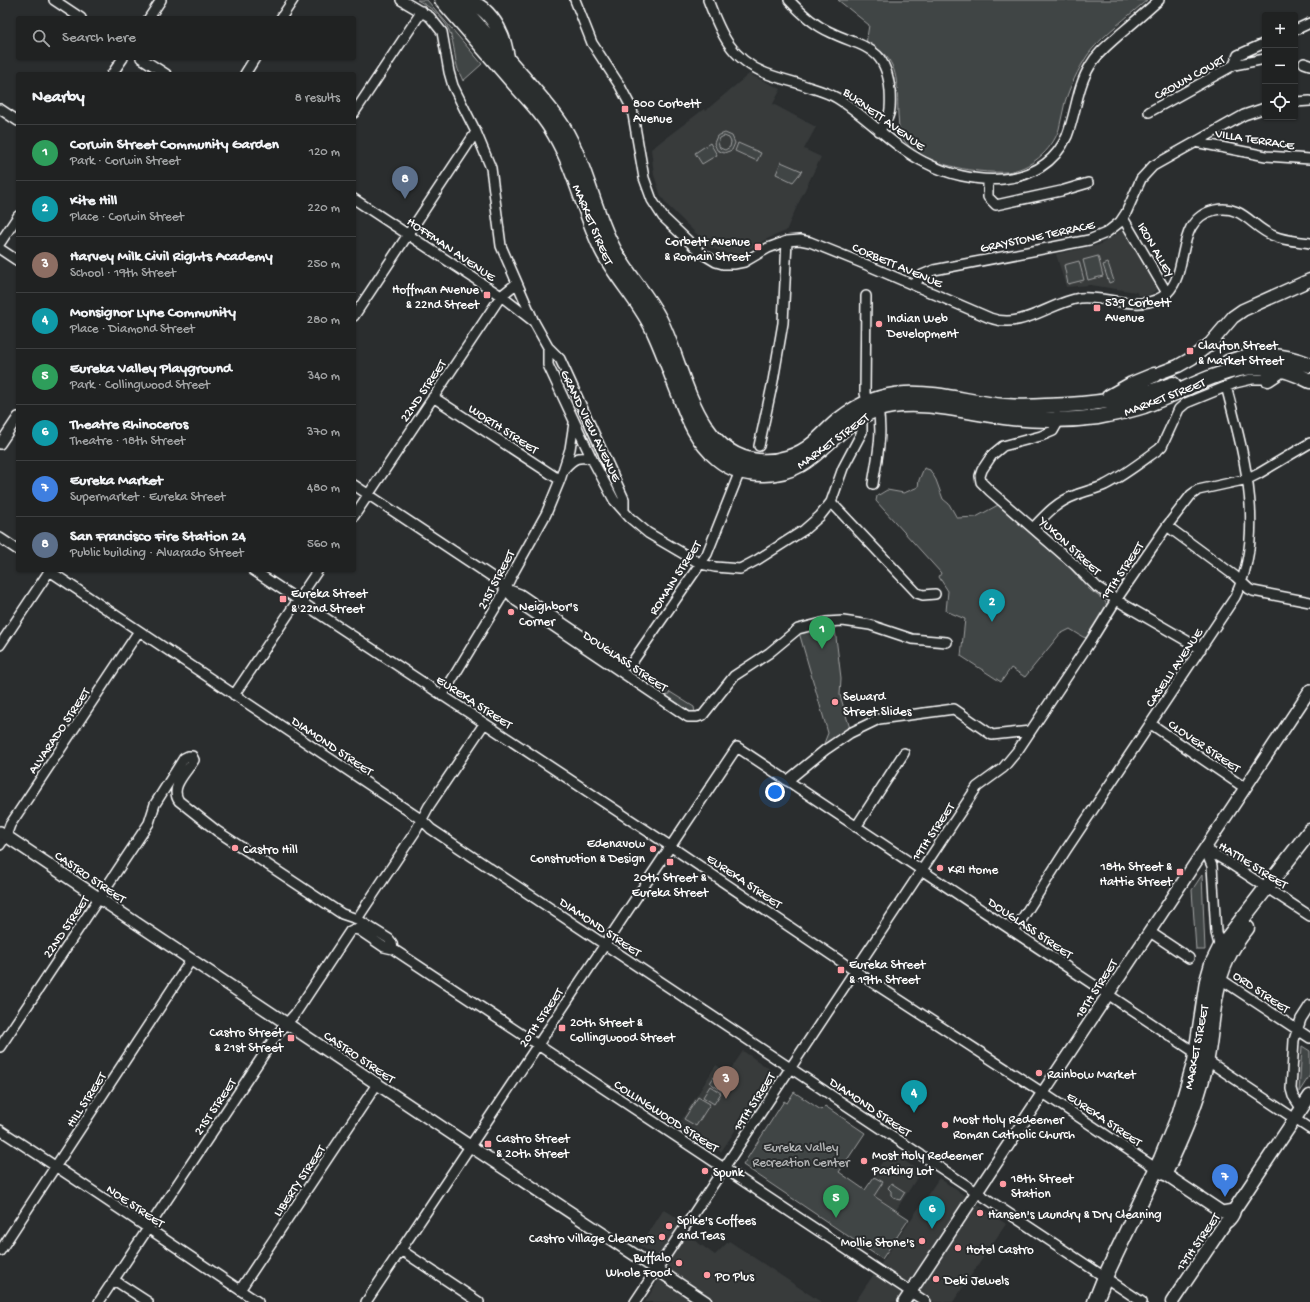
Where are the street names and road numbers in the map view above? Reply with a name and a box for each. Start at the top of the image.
street label: CROWN COURT [1152,52,1229,104]
street label: BURNETT AVENUE [839,85,928,155]
street label: VILLA TERRACE [1213,127,1296,154]
street label: MARKET STREET [568,183,616,268]
street label: HOFFMAN AVENUE [403,215,499,286]
street label: GRAYSTONE TERRACE [979,218,1097,257]
street label: IRON ALLEY [1133,220,1176,280]
street label: CORBETT AVENUE [850,241,945,292]
street label: 22ND STREET [398,357,451,425]
street label: GRAND VIEW AVENUE [556,368,624,485]
street label: MARKET STREET [1122,376,1209,421]
street label: WORTH STREET [465,402,541,459]
street label: MARKET STREET [794,410,873,473]
street label: YUKON STREET [1035,514,1104,580]
street label: ROMAIN STREET [647,538,706,618]
street label: 19TH STREET [1098,539,1148,604]
street label: 21ST STREET [475,547,520,612]
street label: CASELLI AVENUE [1143,625,1207,711]
street label: DOUGLASS STREET [579,628,670,696]
street label: EUREKA STREET [433,673,515,734]
street label: ALVARADO STREET [26,685,95,777]
street label: DIAMOND STREET [287,714,376,780]
street label: CLOVER STREET [1165,717,1243,777]
street label: 19TH STREET [909,800,959,865]
street label: HATTIE STREET [1215,839,1291,894]
street label: CASTRO STREET [51,849,129,908]
street label: EUREKA STREET [703,851,785,913]
street label: 22ND STREET [41,893,94,961]
street label: DIAMOND STREET [555,895,644,961]
street label: DOUGLASS STREET [984,895,1075,963]
street label: 18TH STREET [1072,956,1122,1022]
street label: ORD STREET [1229,969,1293,1018]
street label: 20TH STREET [517,985,568,1051]
street label: MARKET STREET [1182,1003,1213,1091]
street label: CASTRO STREET [320,1029,398,1088]
street label: HILL STREET [64,1069,111,1131]
street label: 19TH STREET [730,1070,780,1135]
street label: DIAMOND STREET [825,1075,914,1141]
street label: 21ST STREET [192,1076,241,1138]
street label: COLLINGWOOD STREET [611,1078,722,1157]
street label: EUREKA STREET [1063,1089,1145,1151]
street label: LIBERTY STREET [271,1142,330,1220]
street label: NOE STREET [103,1182,167,1232]
street label: 17TH STREET [1173,1210,1225,1275]

